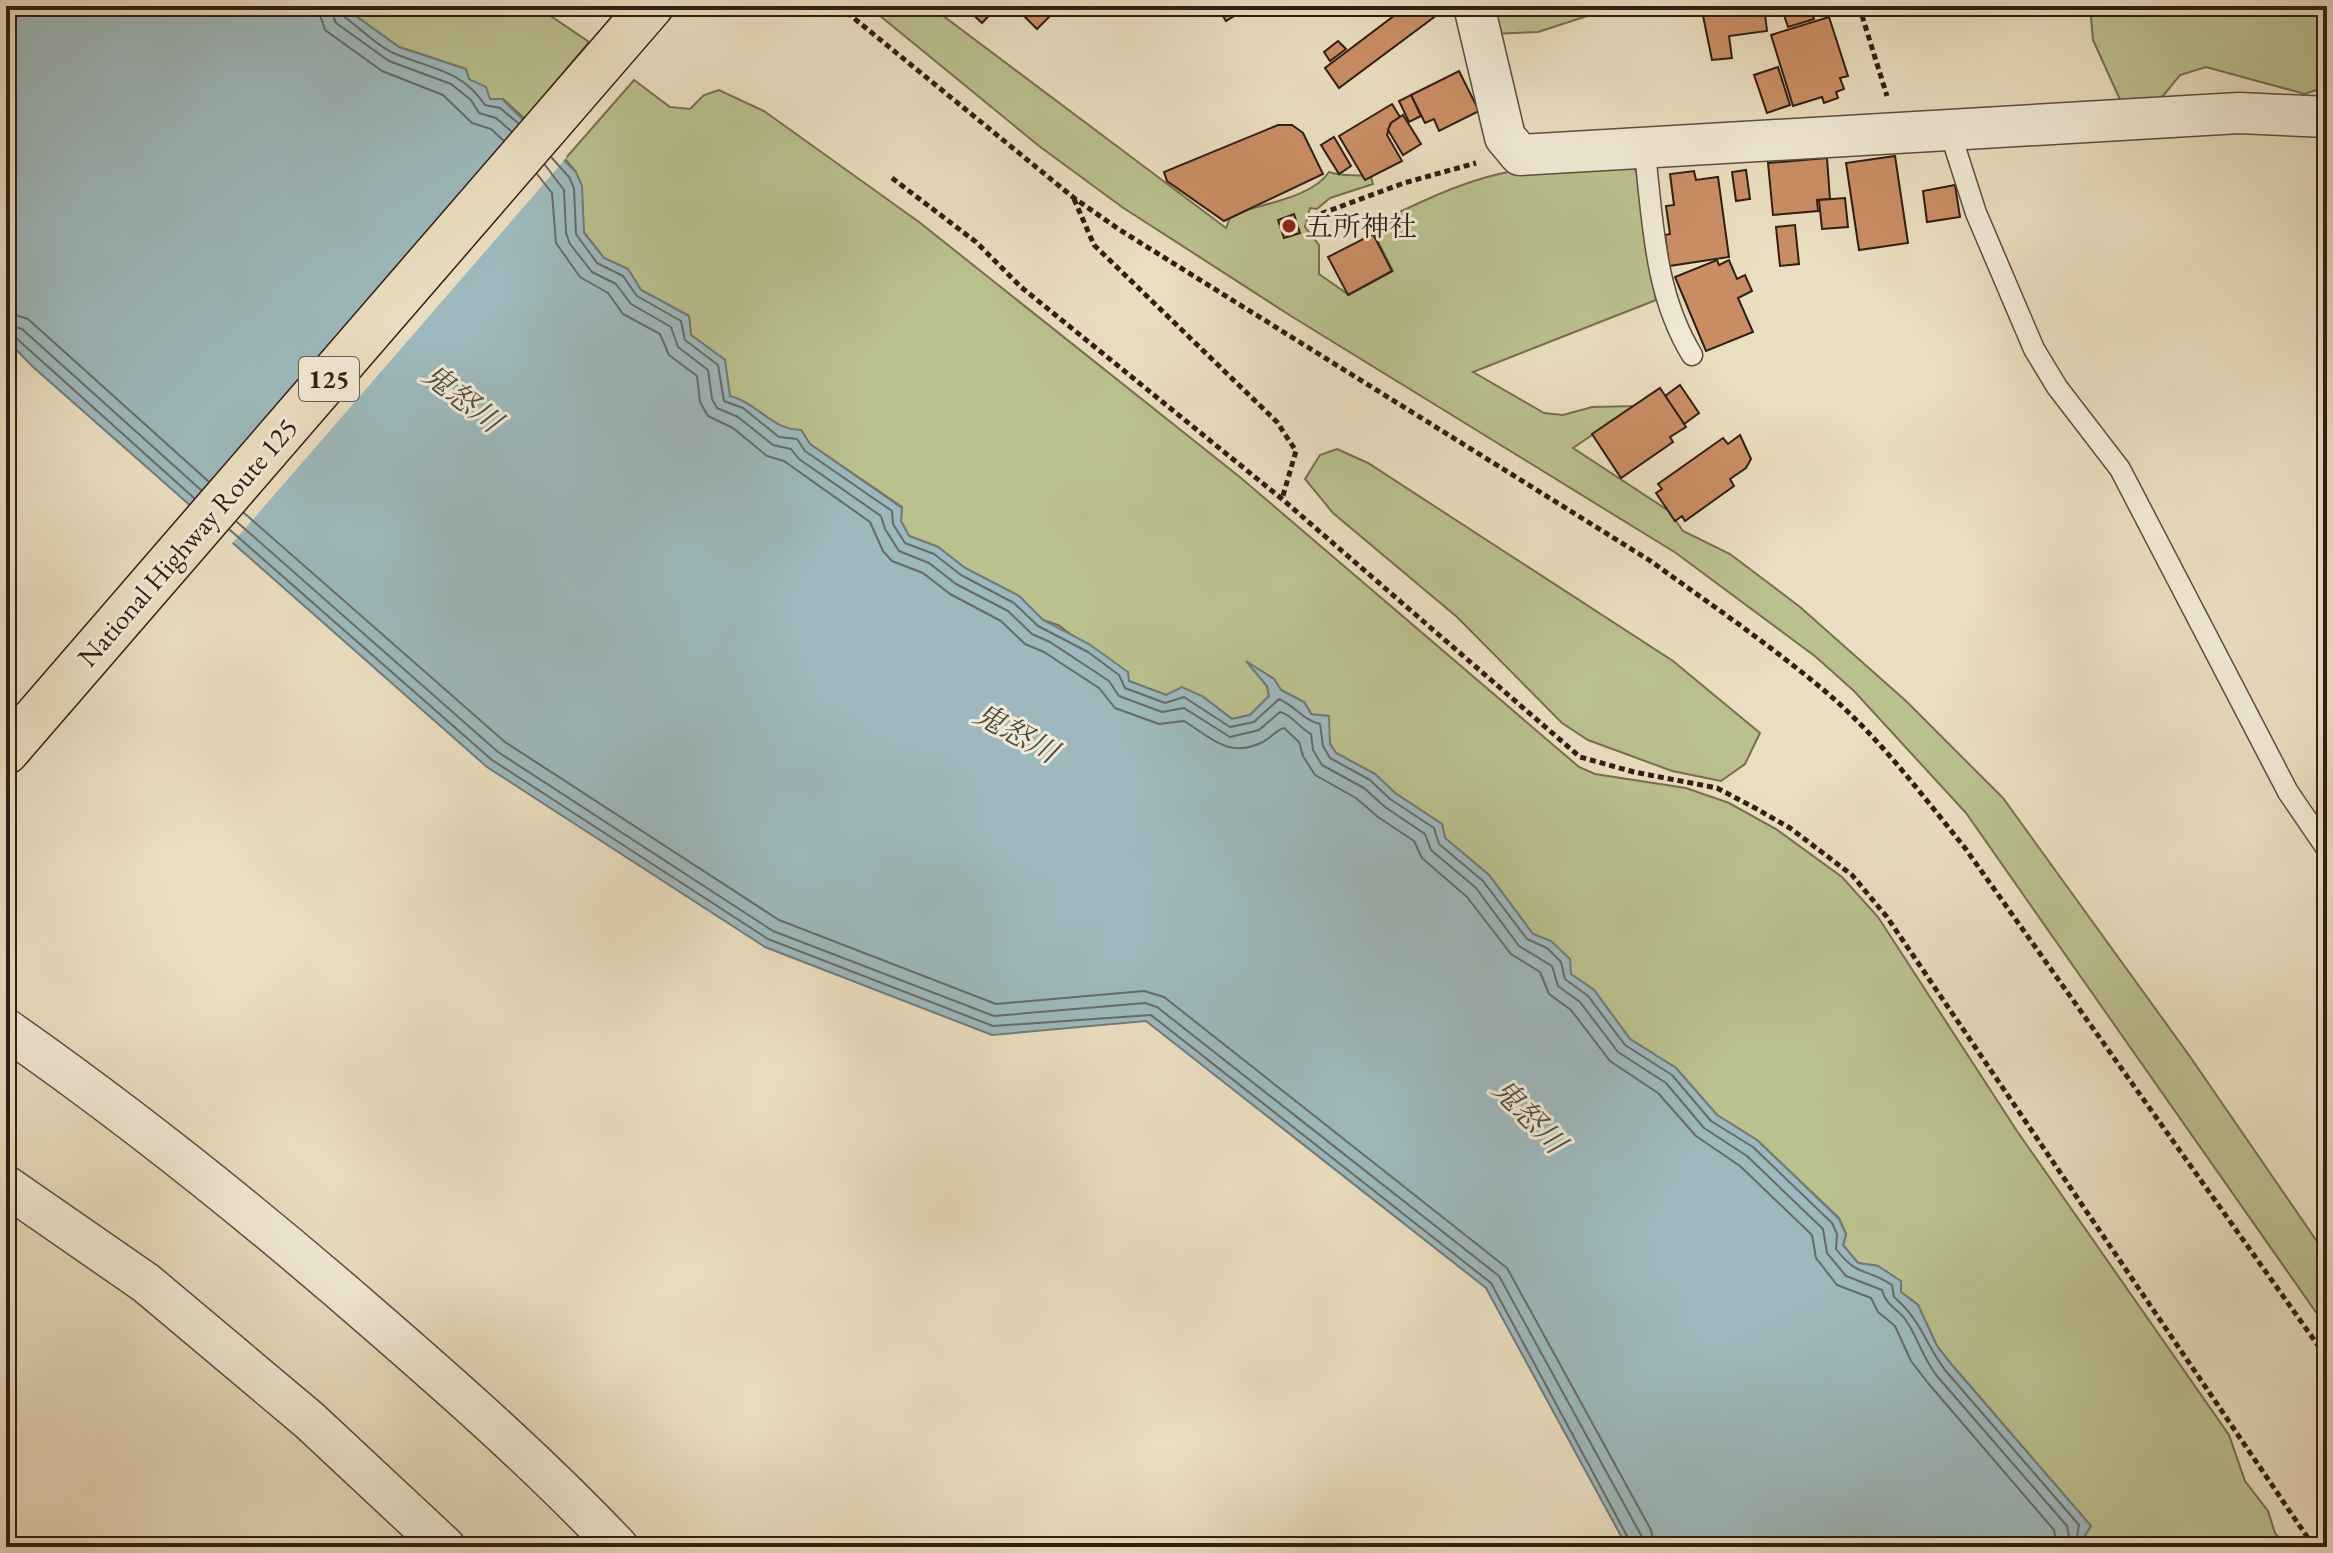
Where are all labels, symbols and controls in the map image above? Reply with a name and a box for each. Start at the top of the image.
place label: 五所神社 [1305,208,1417,244]
marker: 五所神社 [1280,217,1298,235]
water label: 鬼怒川 [415,355,512,443]
road number: 125 [299,357,359,401]
street label: National Highway Route 125 [69,410,305,674]
water label: 鬼怒川 [967,694,1068,773]
water label: 鬼怒川 [1484,1070,1577,1164]

